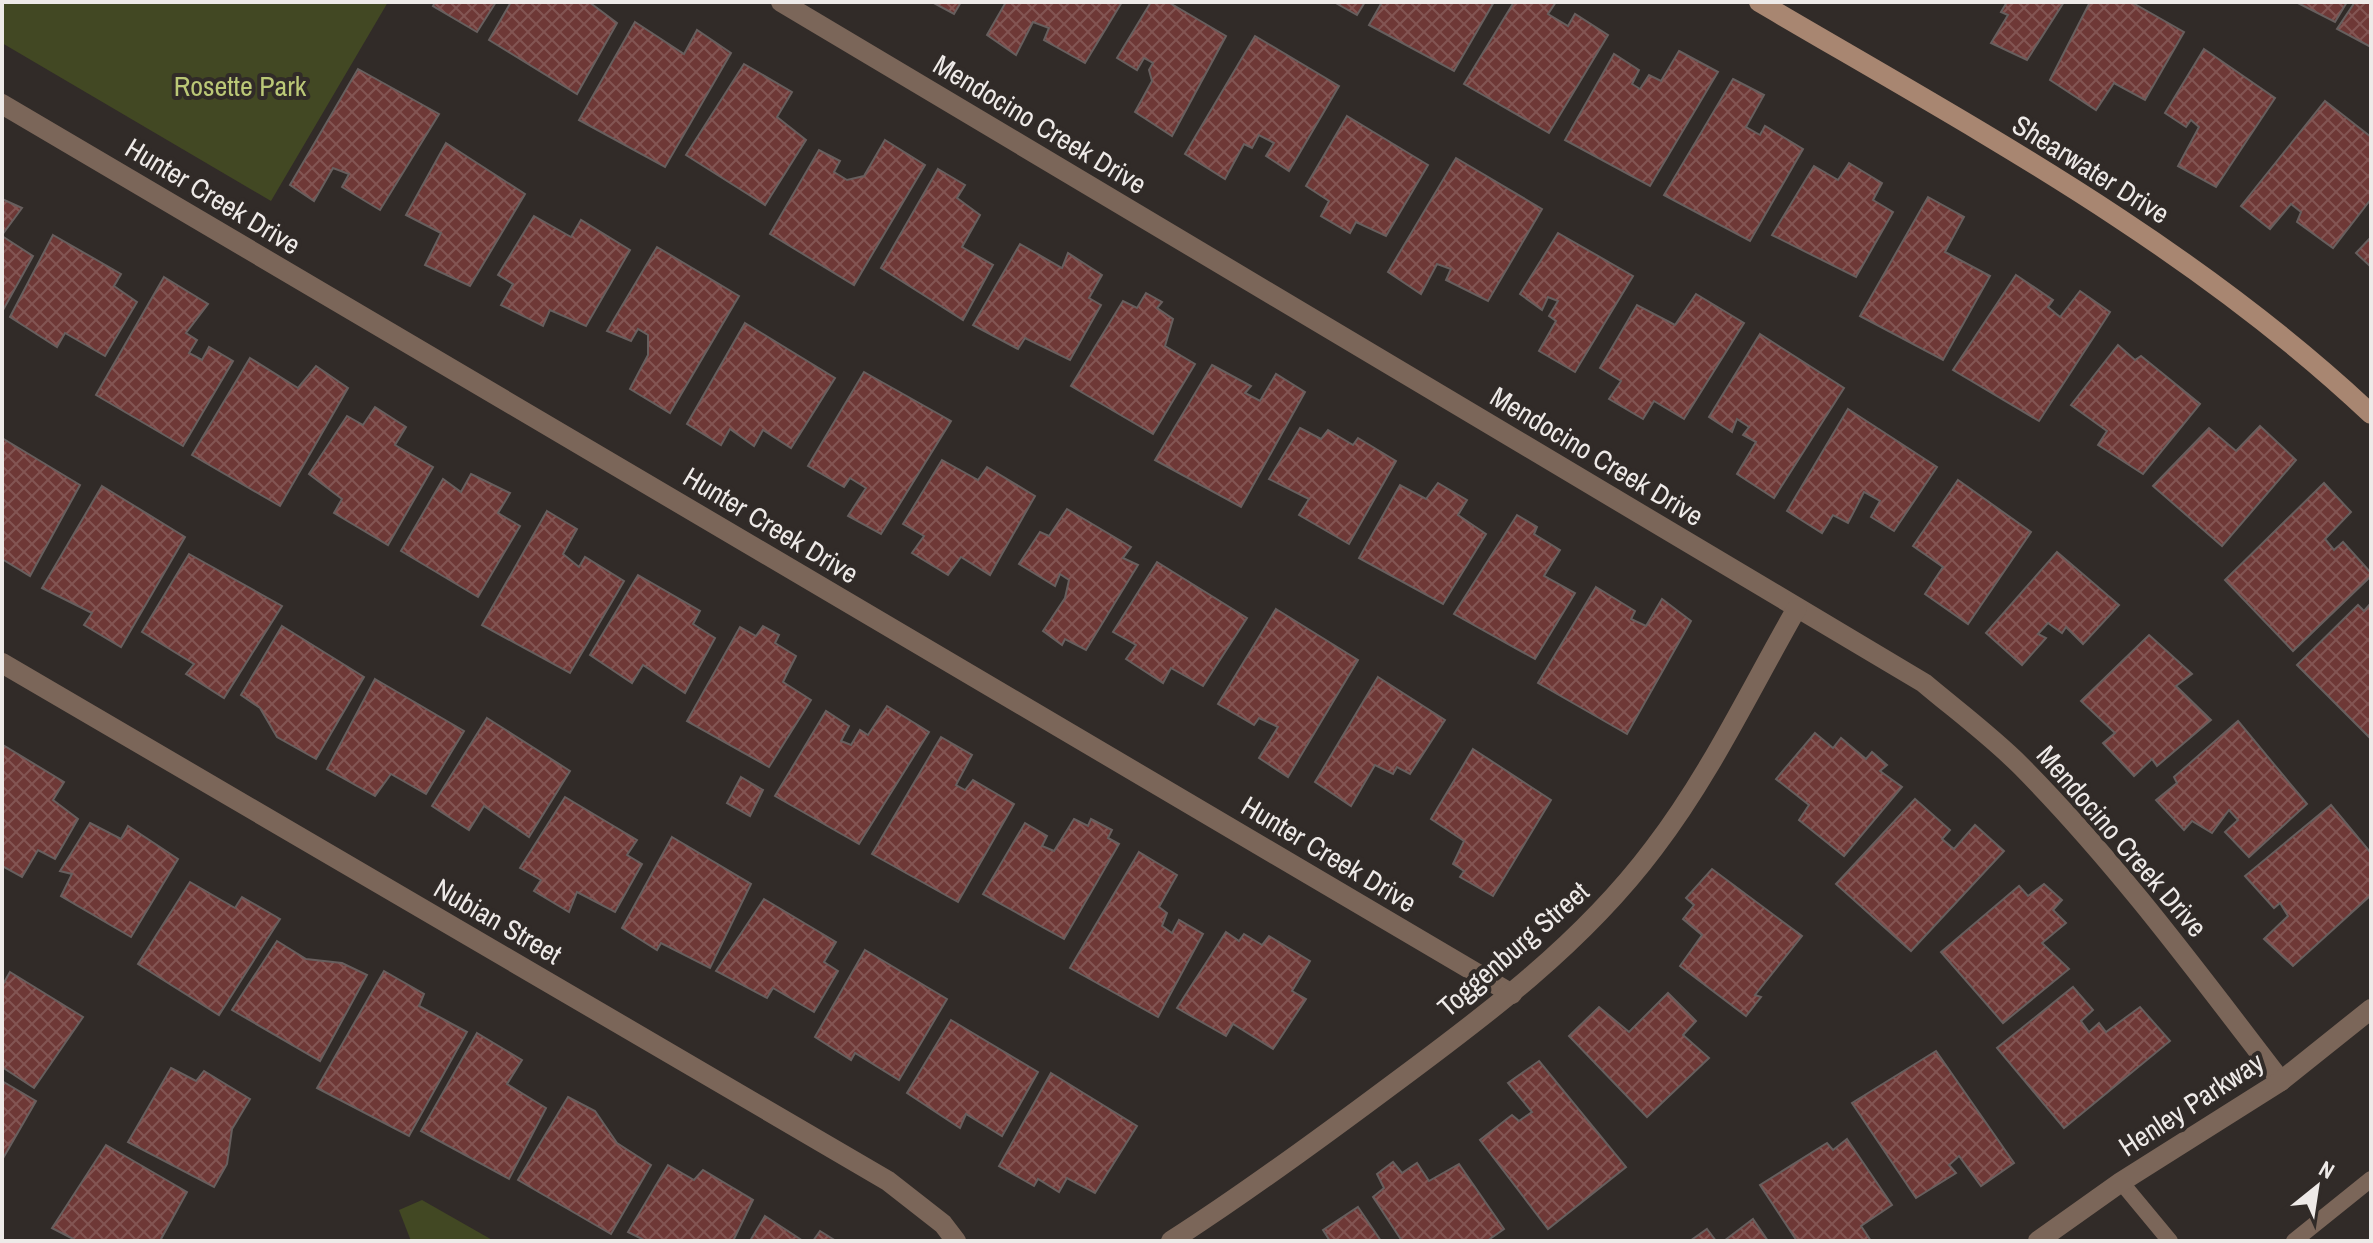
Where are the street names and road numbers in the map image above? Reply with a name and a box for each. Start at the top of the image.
street label: Mendocino Creek Drive [926,45,1154,203]
street label: Shearwater Drive [2005,106,2177,232]
street label: Hunter Creek Drive [118,129,308,263]
street label: Mendocino Creek Drive [1483,377,1711,535]
street label: Hunter Creek Drive [676,458,866,592]
street label: Mendocino Creek Drive [2028,737,2216,945]
street label: Hunter Creek Drive [1234,787,1424,921]
street label: Nubian Street [427,869,569,973]
street label: Toggenburg Street [1429,873,1597,1025]
street label: Henley Parkway [2111,1043,2271,1165]

